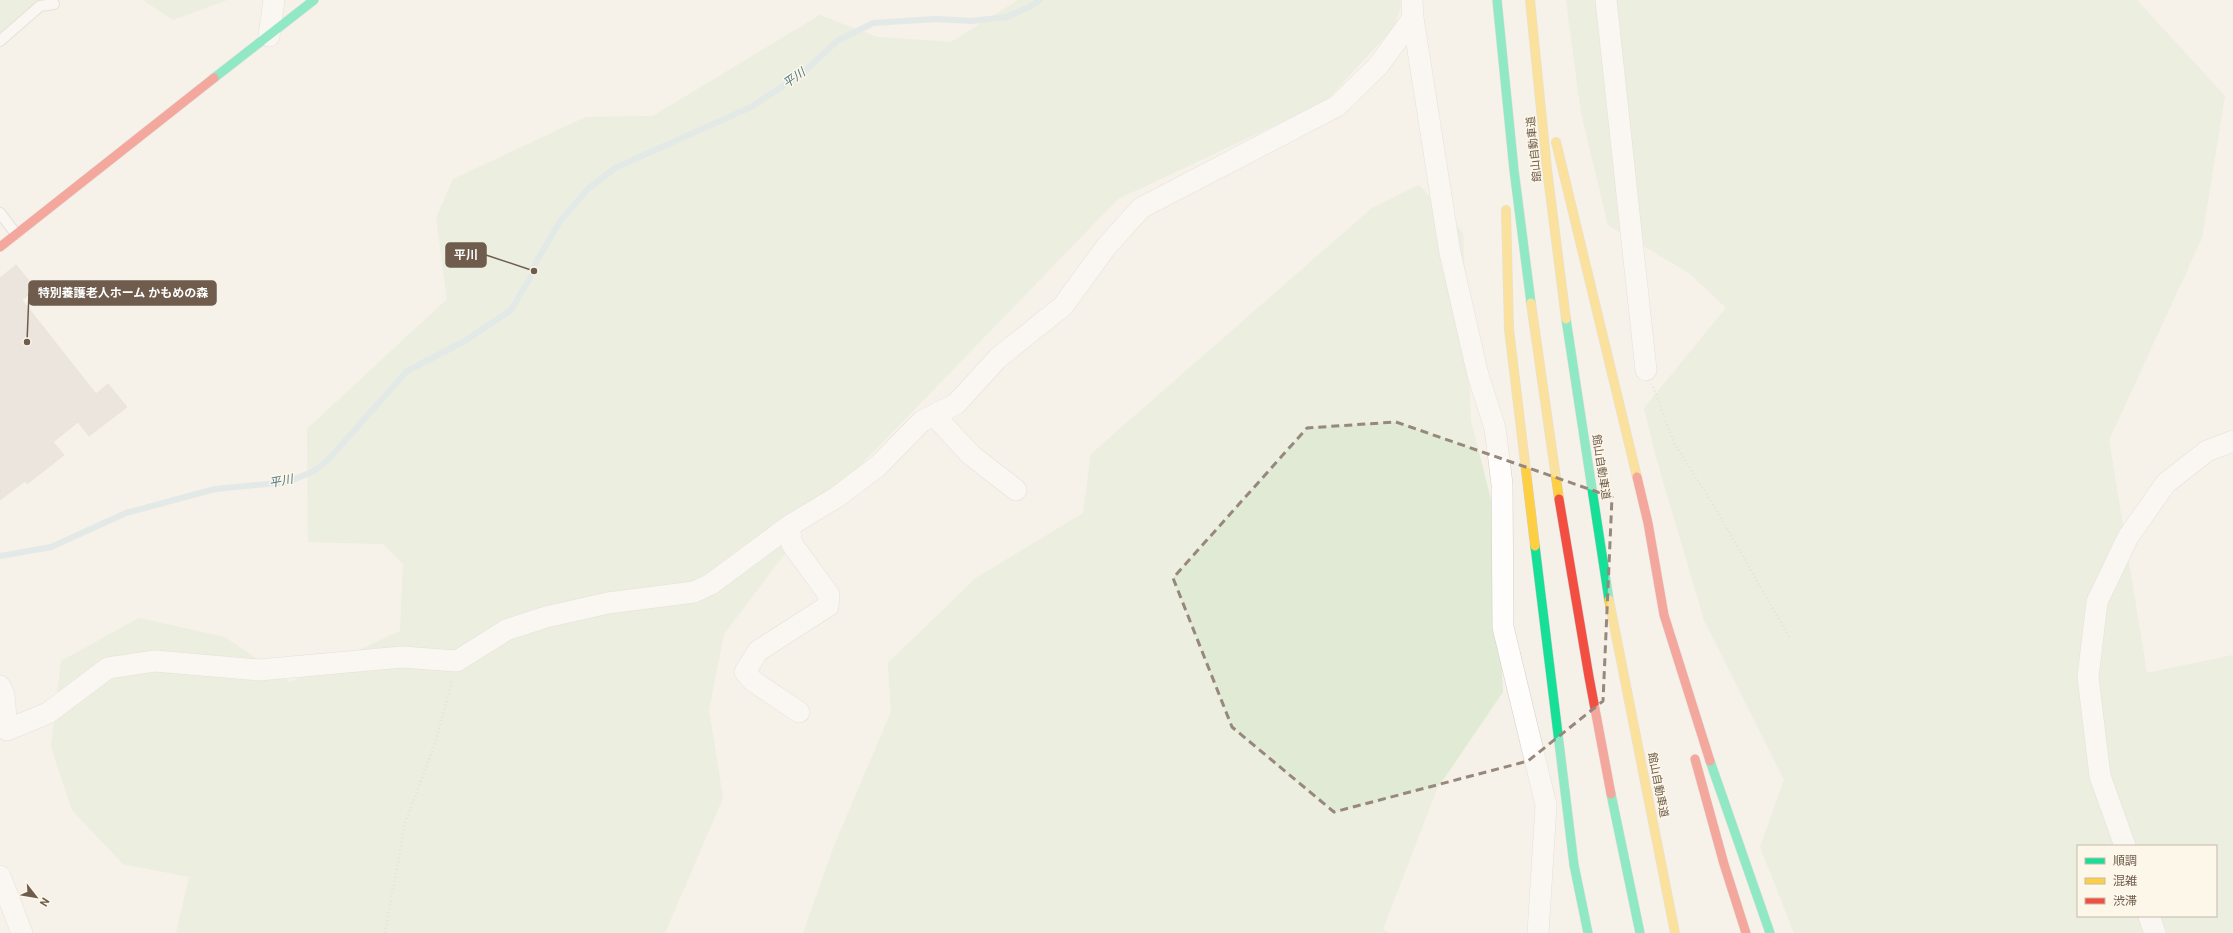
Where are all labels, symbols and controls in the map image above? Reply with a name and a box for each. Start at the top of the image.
water label: 平川 [780,64,809,91]
street label: 館山自動車道 [1524,116,1544,182]
callout: 平川 [446,243,486,267]
text: 平川 [454,248,478,262]
callout: 特別養護老人ホーム かもめの森 [29,281,216,305]
text: 特別養護老人ホーム かもめの森 [38,286,208,300]
street label: 館山自動車道 [1589,433,1613,501]
water label: 平川 [268,471,296,490]
street label: 館山自動車道 [1645,751,1671,819]
legend [2077,845,2217,917]
text: 順調 [2113,854,2137,868]
text: 混雑 [2113,874,2137,888]
north arrow [16,877,56,917]
text: 渋滞 [2113,894,2137,908]
text: N [36,895,52,909]

